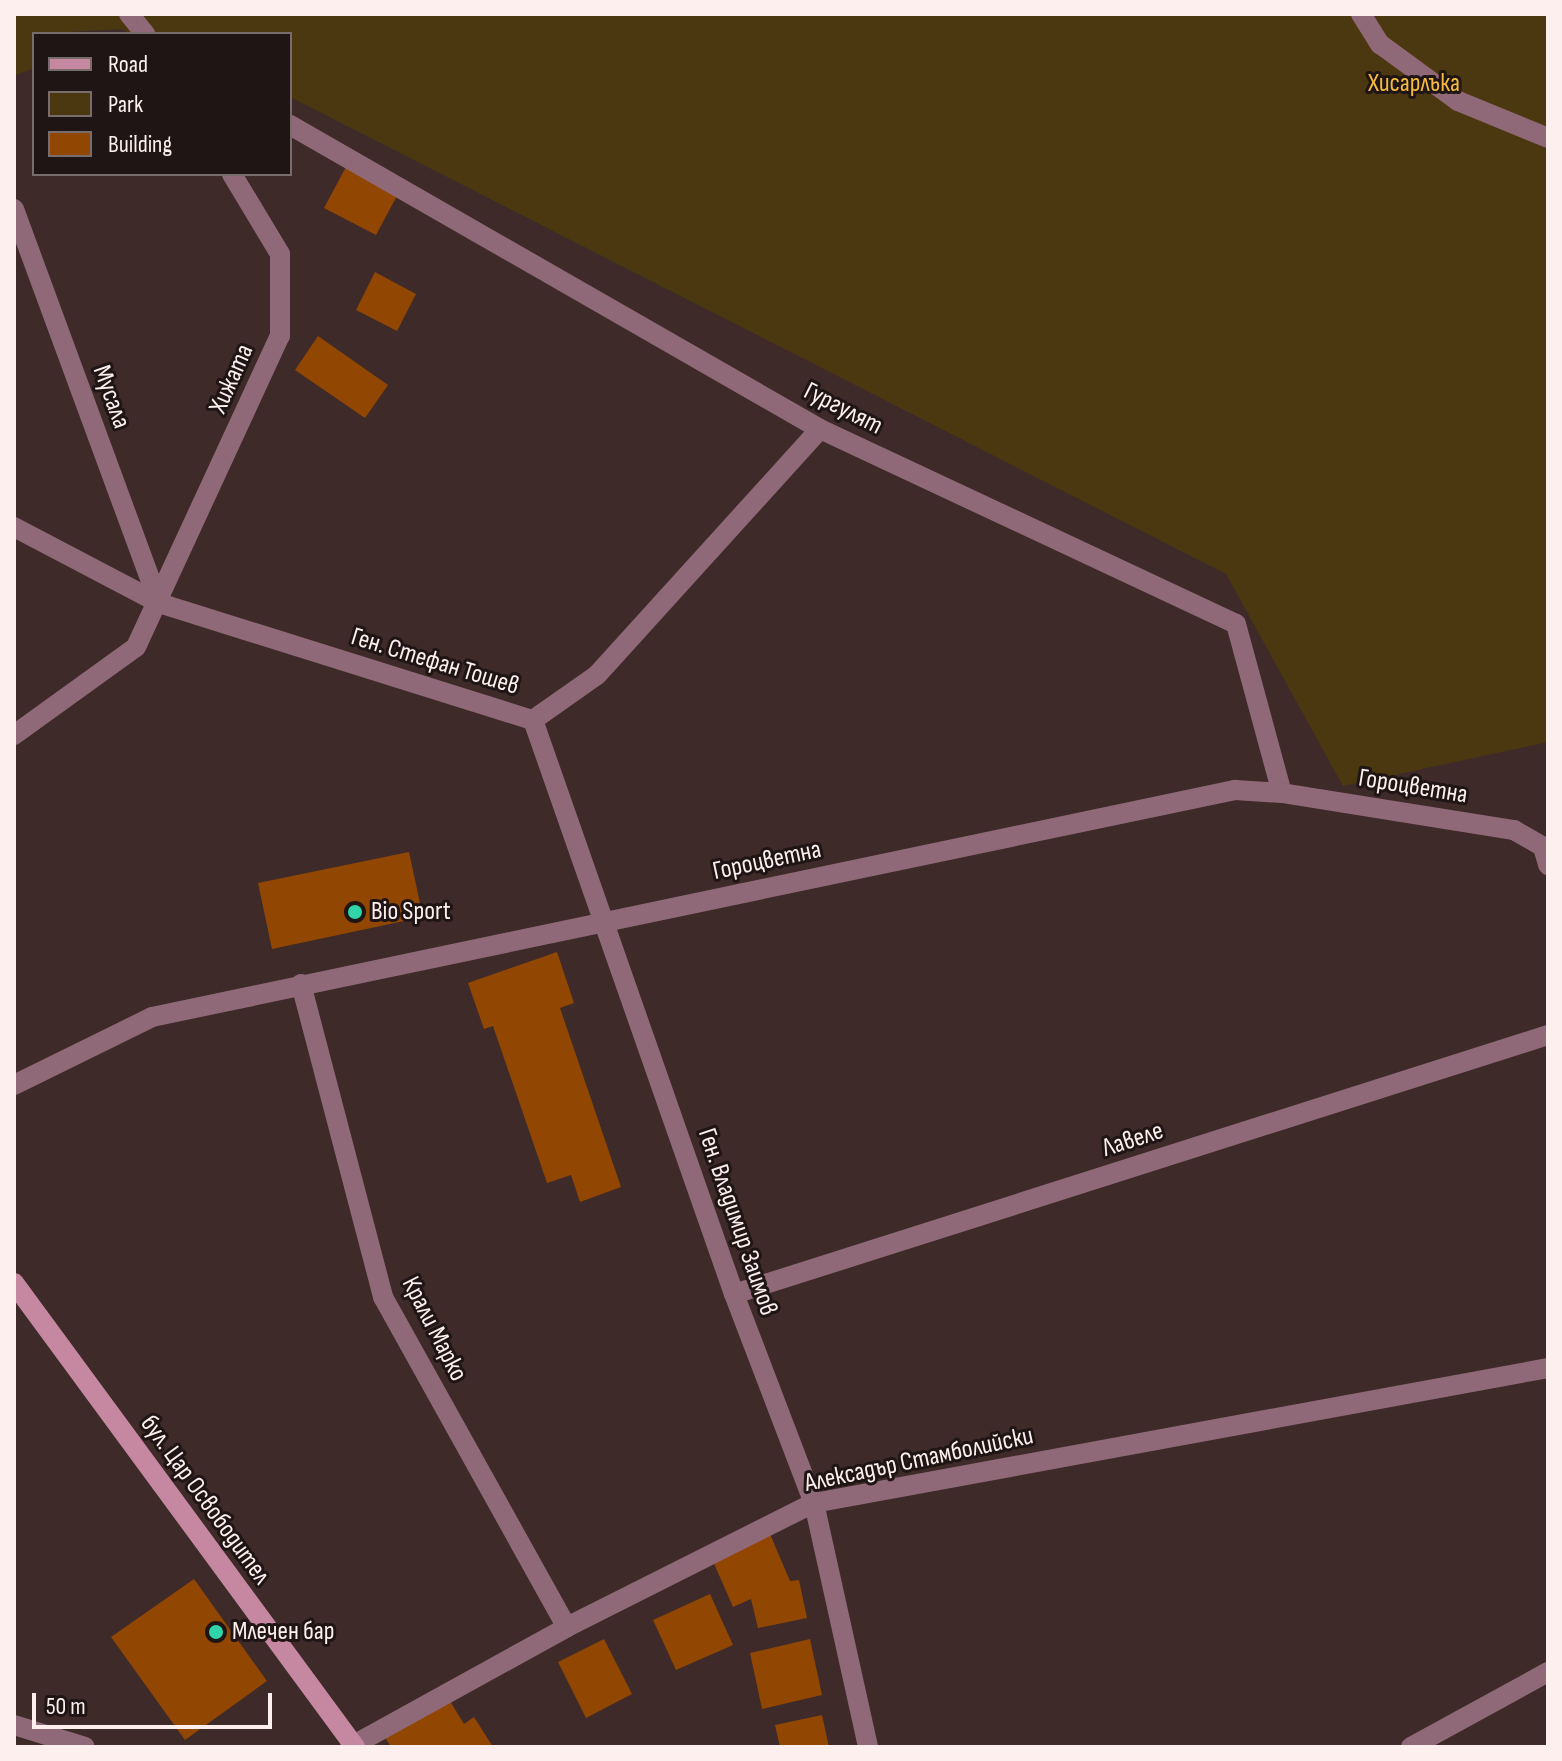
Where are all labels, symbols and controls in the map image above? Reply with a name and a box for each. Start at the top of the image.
legend [32,32,292,176]
text: Road [108,50,148,79]
park label: Хисарлъка [1368,68,1460,100]
text: Park [108,90,143,119]
text: Building [108,130,172,159]
street label: Хижата [203,340,261,418]
street label: Мусала [85,361,137,433]
street label: Гургулят [798,376,888,442]
street label: Ген. Стефан Тошев [347,622,523,702]
street label: Гороцветна [1356,763,1470,811]
street label: Гороцветна [710,834,824,888]
place label: Bio Sport [371,896,451,928]
marker: Bio Sport [346,903,364,921]
street label: Лавеле [1099,1116,1167,1164]
street label: Ген. Владимир Заимов [690,1124,784,1320]
street label: Крали Марко [394,1272,474,1386]
street label: бул. Цар Освободител [133,1409,277,1591]
street label: Алексадър Стамболийски [802,1421,1036,1499]
place label: Млечен бар [232,1616,334,1648]
marker: Млечен бар [207,1623,225,1641]
scale bar [36,1677,276,1727]
text: 50 m [46,1692,86,1721]

